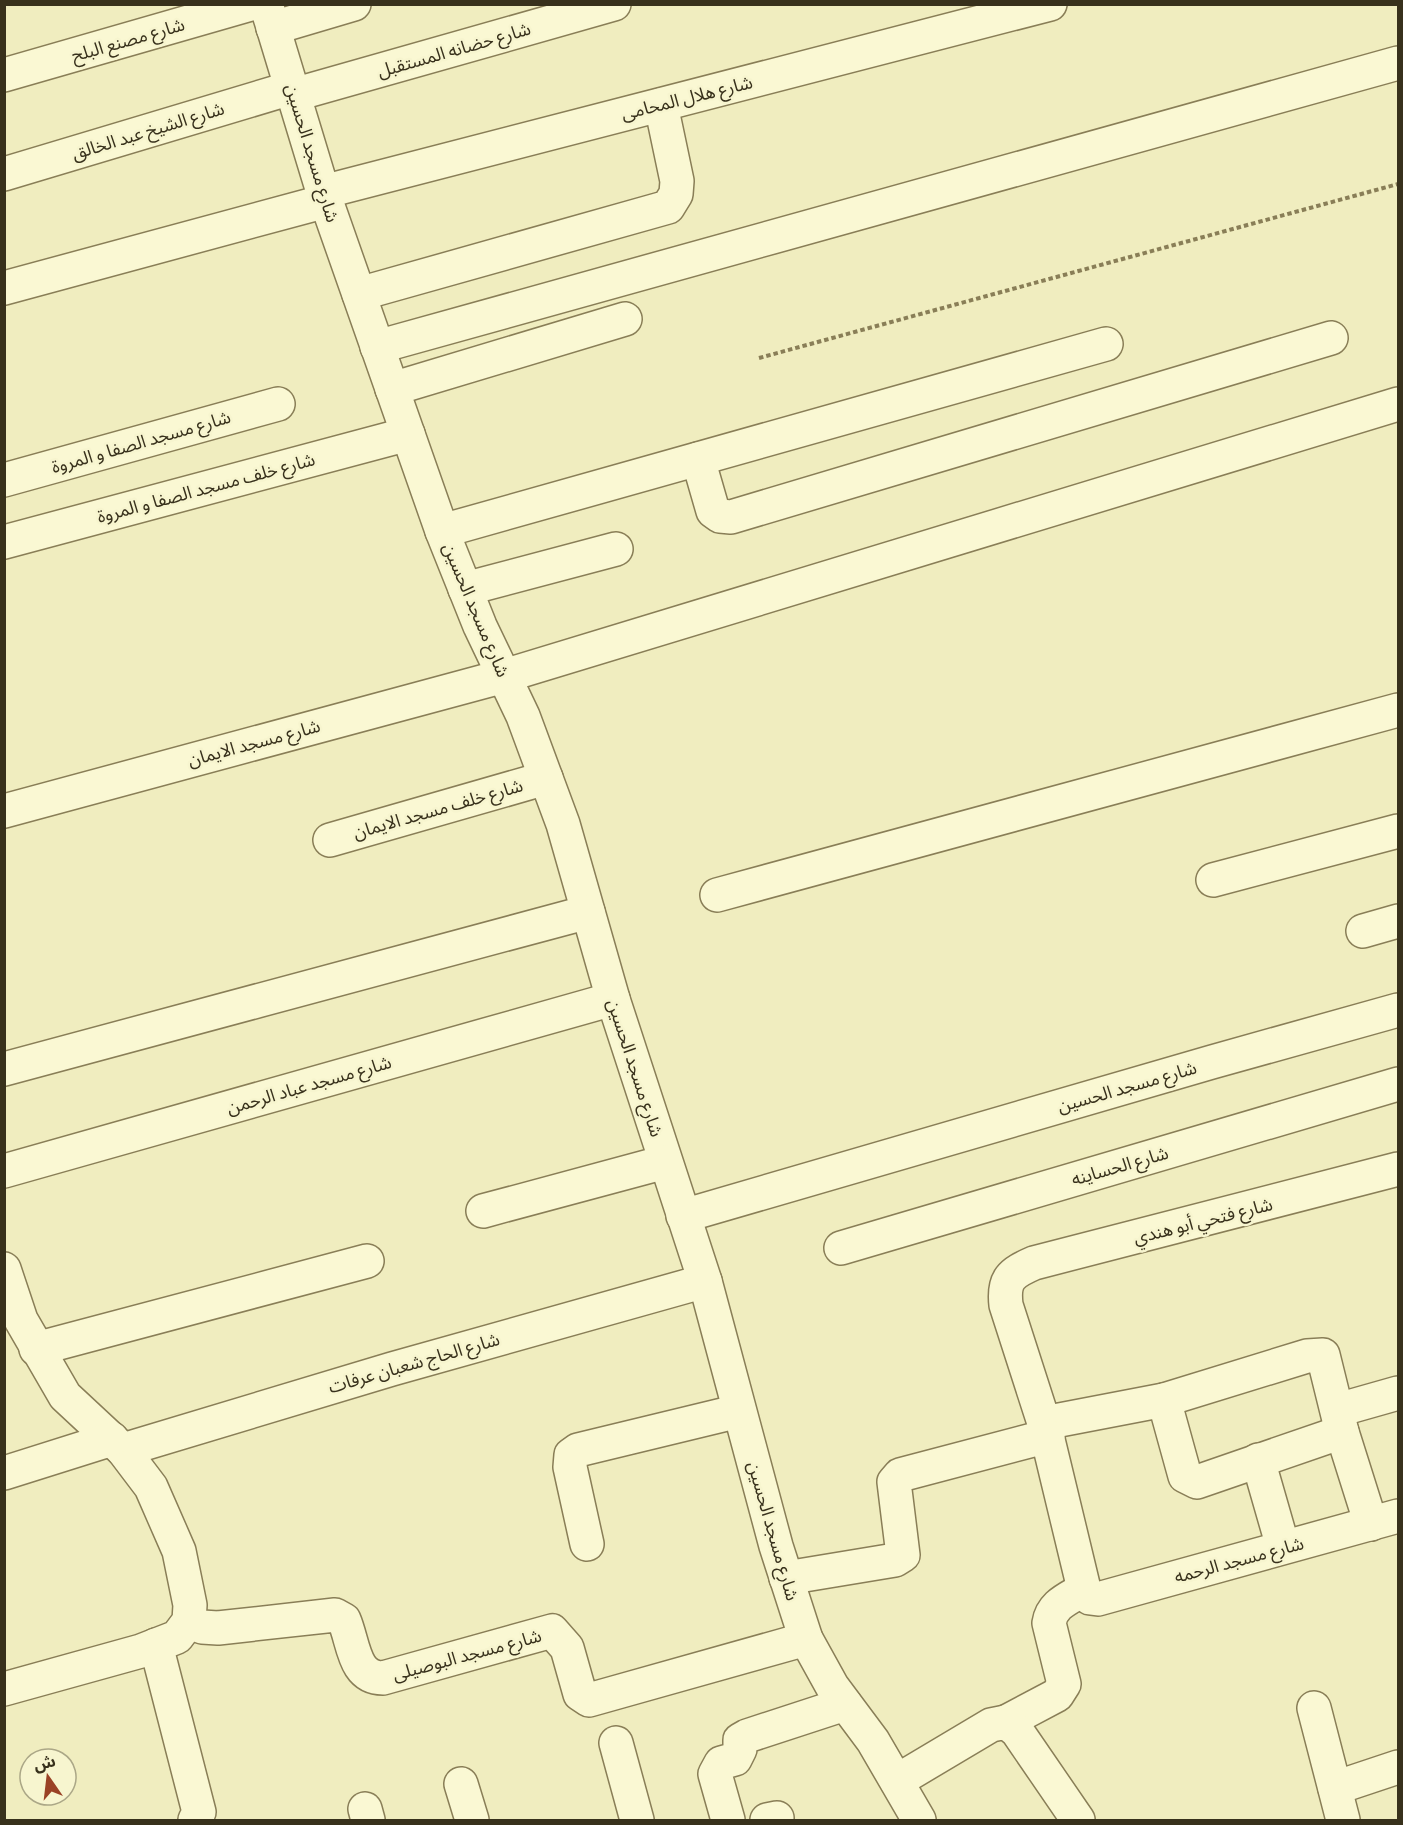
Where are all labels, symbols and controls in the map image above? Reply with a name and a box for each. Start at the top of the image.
street label: شارع مصنع البلح [69,13,188,70]
street label: شارع حضانه المستقبل [375,18,534,85]
street label: شارع هلال المحامى [619,71,756,128]
street label: شارع مسجد الحسين [278,81,344,226]
street label: شارع الشيخ عبد الخالق [69,97,228,168]
street label: شارع مسجد الصفا و المروة [49,406,234,481]
street label: شارع خلف مسجد الصفا و المروة [95,448,318,531]
street label: شارع مسجد الحسين [435,540,514,682]
street label: شارع مسجد الايمان [185,715,323,774]
street label: شارع خلف مسجد الايمان [351,774,526,847]
street label: شارع مسجد الحسين [599,996,668,1141]
street label: شارع مسجد عباد الرحمن [224,1051,395,1122]
street label: شارع مسجد الحسين [1055,1057,1200,1120]
street label: شارع الحساينه [1069,1142,1172,1193]
street label: شارع فتحي أبو هندي [1131,1193,1276,1252]
street label: شارع الحاج شعبان عرفات [326,1328,503,1401]
street label: شارع مسجد الحسين [740,1459,803,1604]
street label: شارع مسجد الرحمه [1172,1532,1307,1591]
street label: شارع مسجد البوصيلى [390,1625,545,1688]
north arrow [18,1747,78,1807]
text: ش [32,1751,58,1775]

